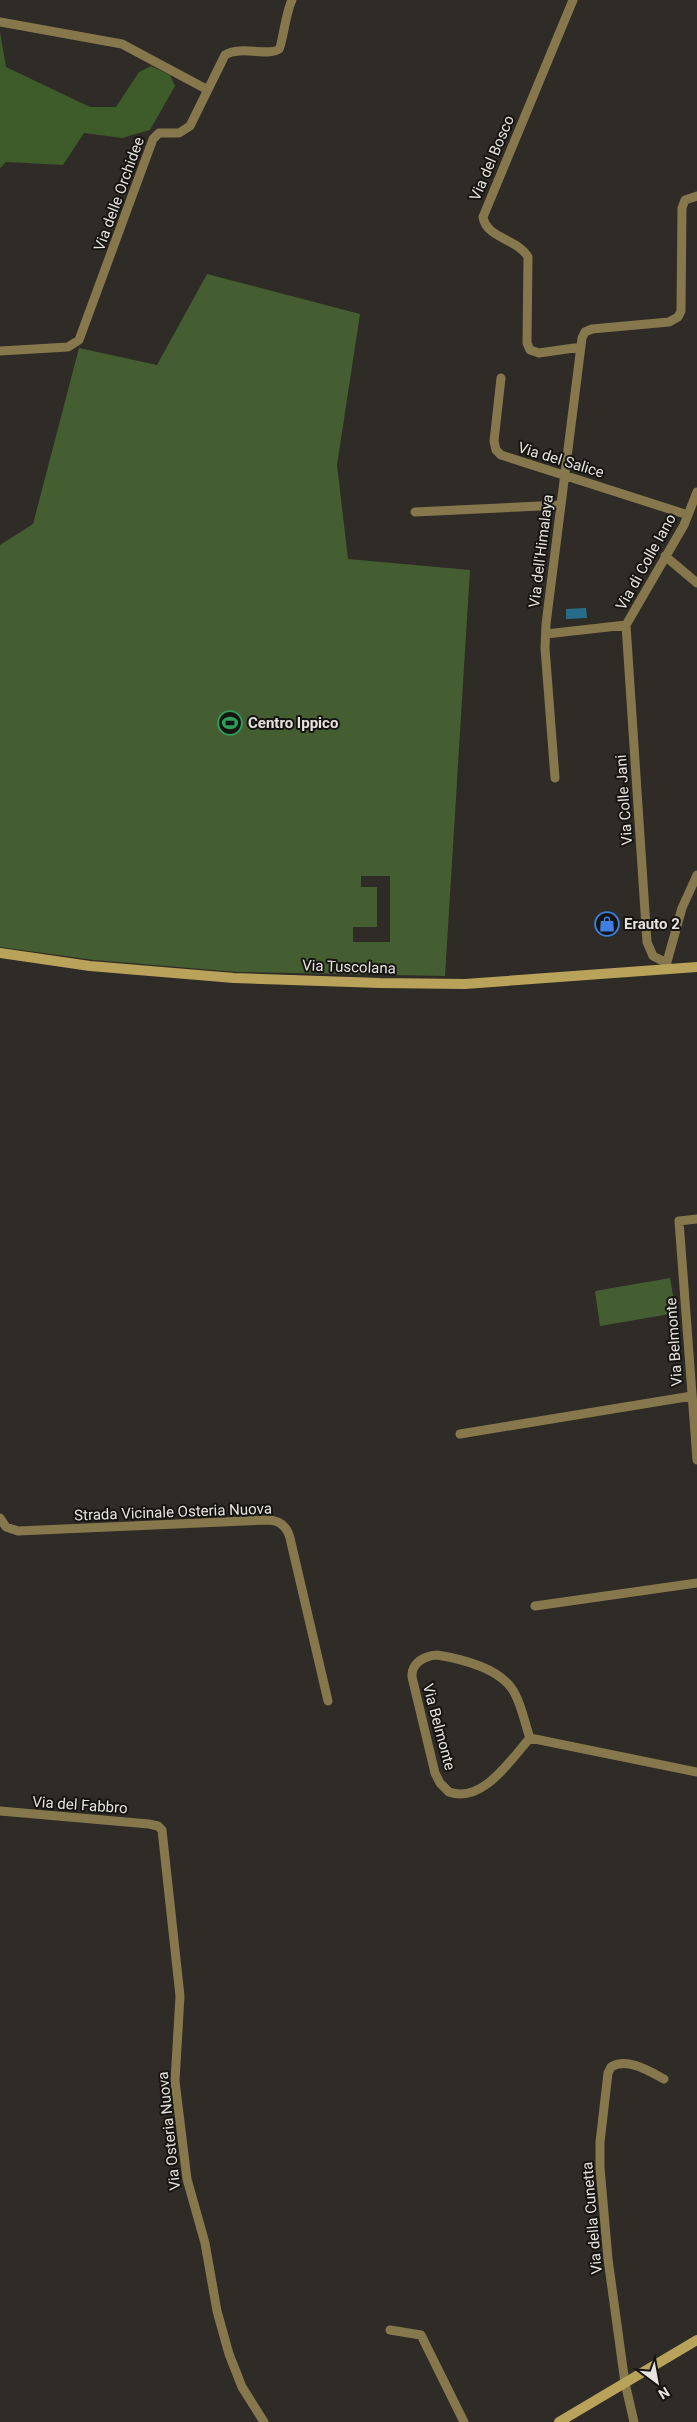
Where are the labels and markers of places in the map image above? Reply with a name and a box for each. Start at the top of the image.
sports icon: Centro Ippico [217,710,243,736]
place label: Centro Ippico [248,714,338,732]
shop icon: Erauto 2 [594,911,620,937]
place label: Erauto 2 [624,915,680,933]

